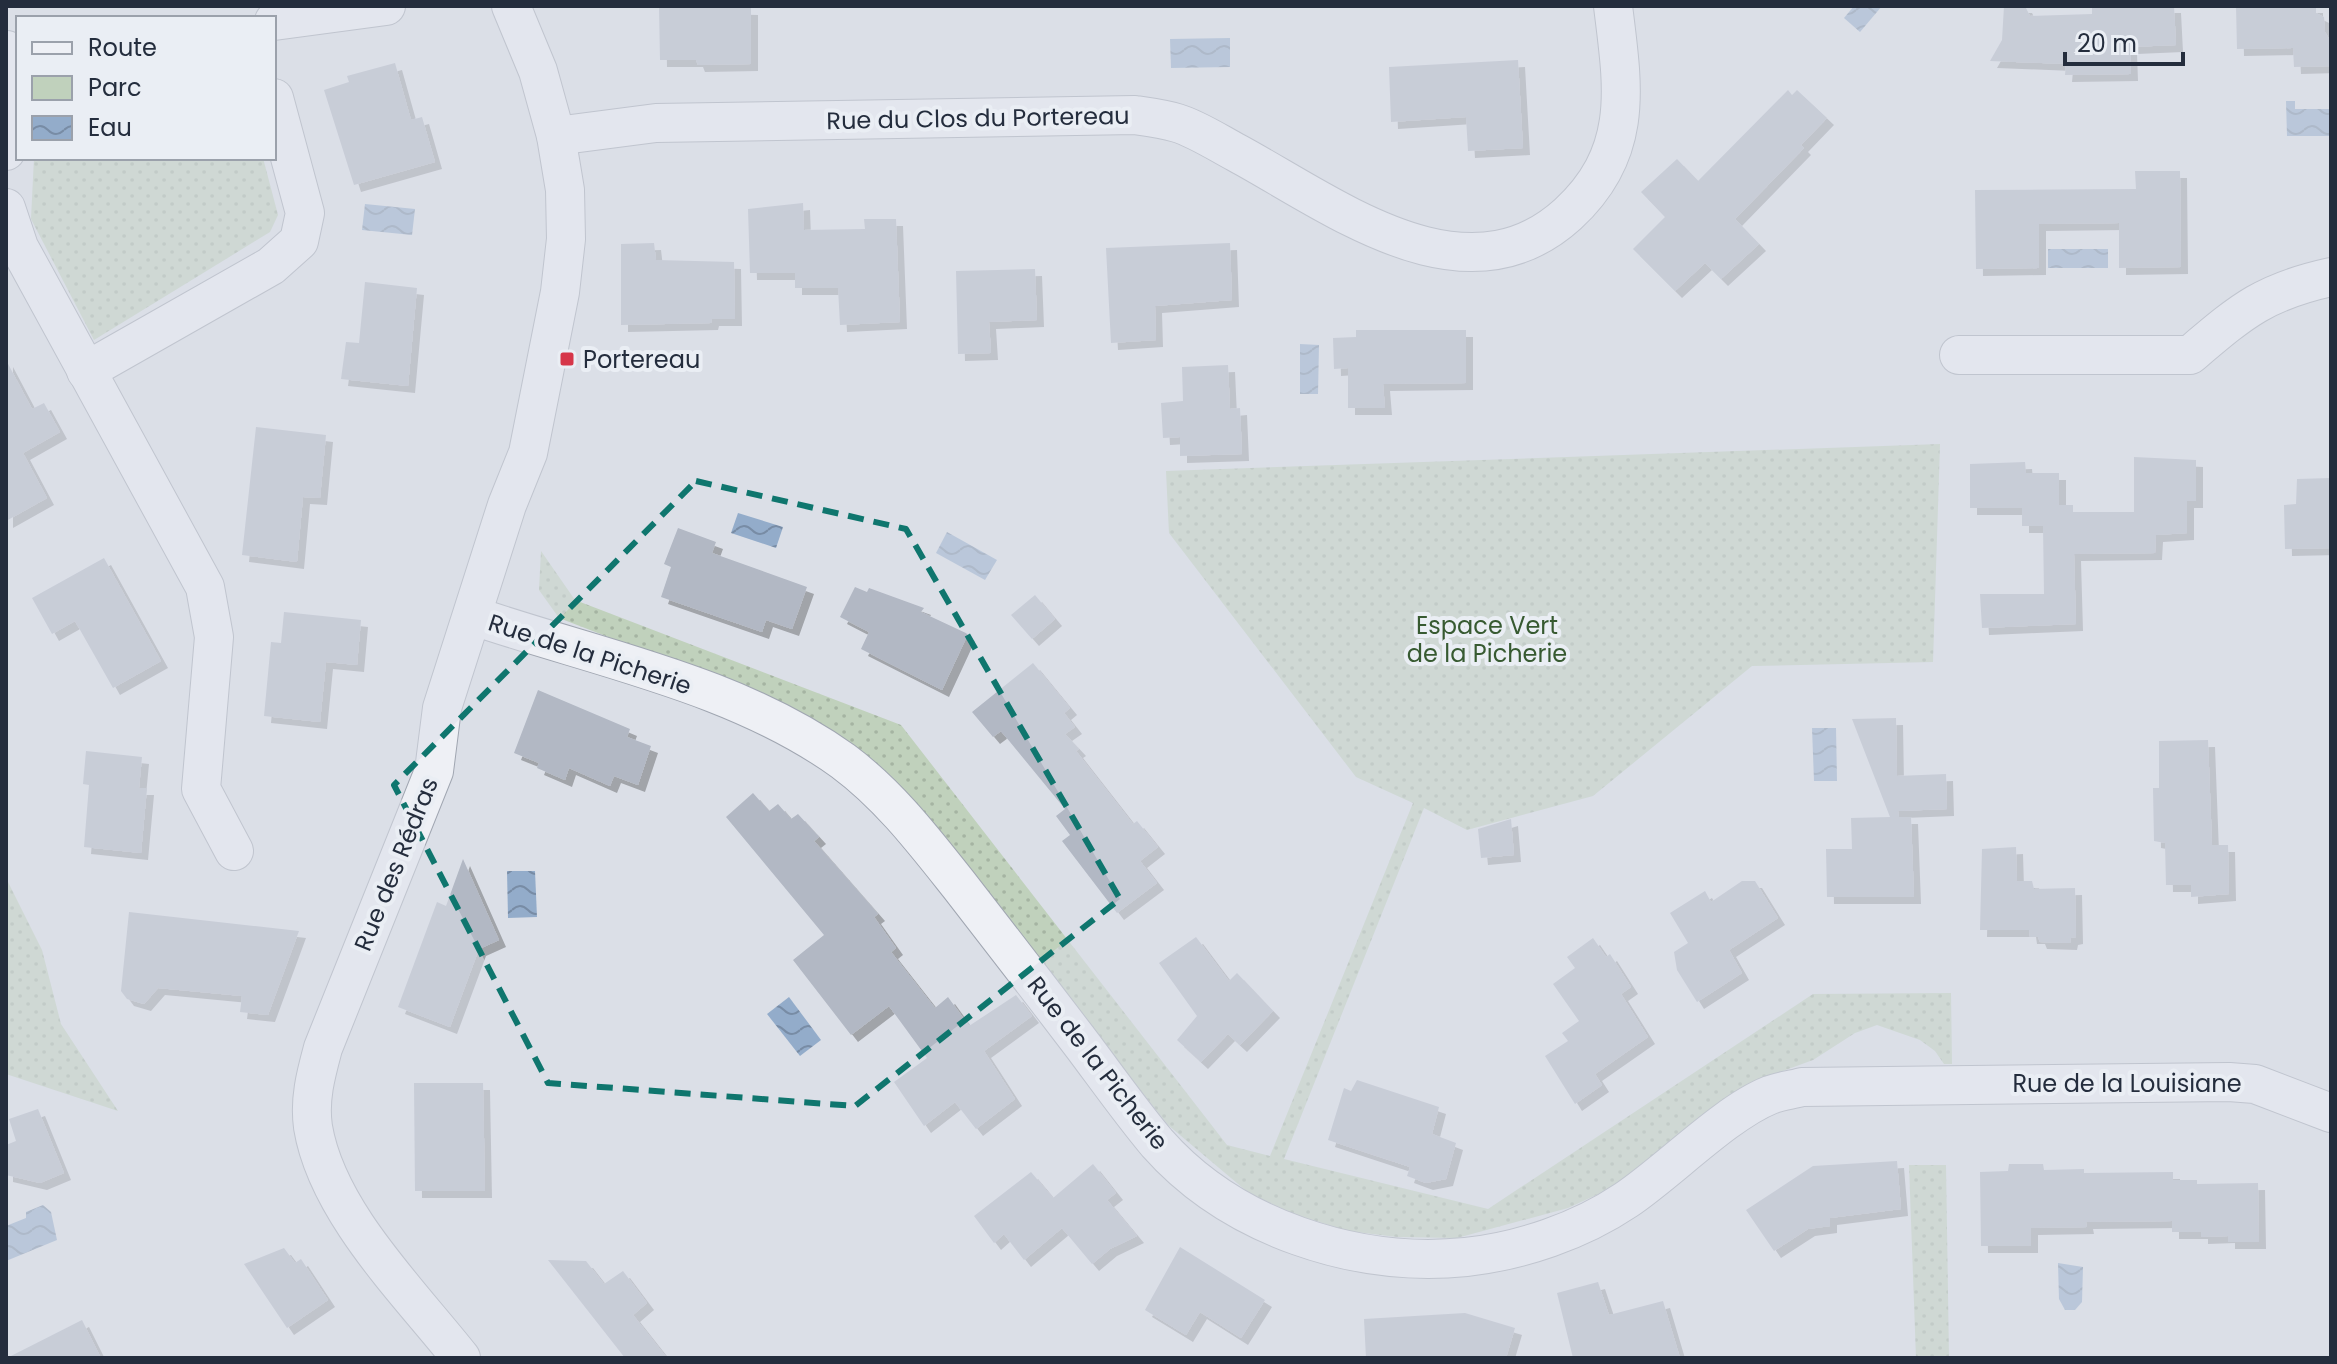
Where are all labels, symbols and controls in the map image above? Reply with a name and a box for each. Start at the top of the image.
legend [16,16,276,160]
scale bar [2065,16,2183,66]
text: 20 m [2077,27,2137,60]
text: Route [88,31,157,64]
text: Parc [88,71,142,104]
street label: Rue du Clos du Portereau [826,99,1130,137]
text: Eau [88,111,132,144]
place label: Portereau [583,343,700,376]
marker: Portereau [558,350,576,368]
street label: Rue de la Picherie [484,606,696,702]
park label: Espace Vert de la Picherie [1407,609,1567,670]
street label: Rue des Rédras [346,772,446,956]
street label: Rue de la Picherie [1020,969,1176,1157]
street label: Rue de la Louisiane [2012,1067,2242,1100]

